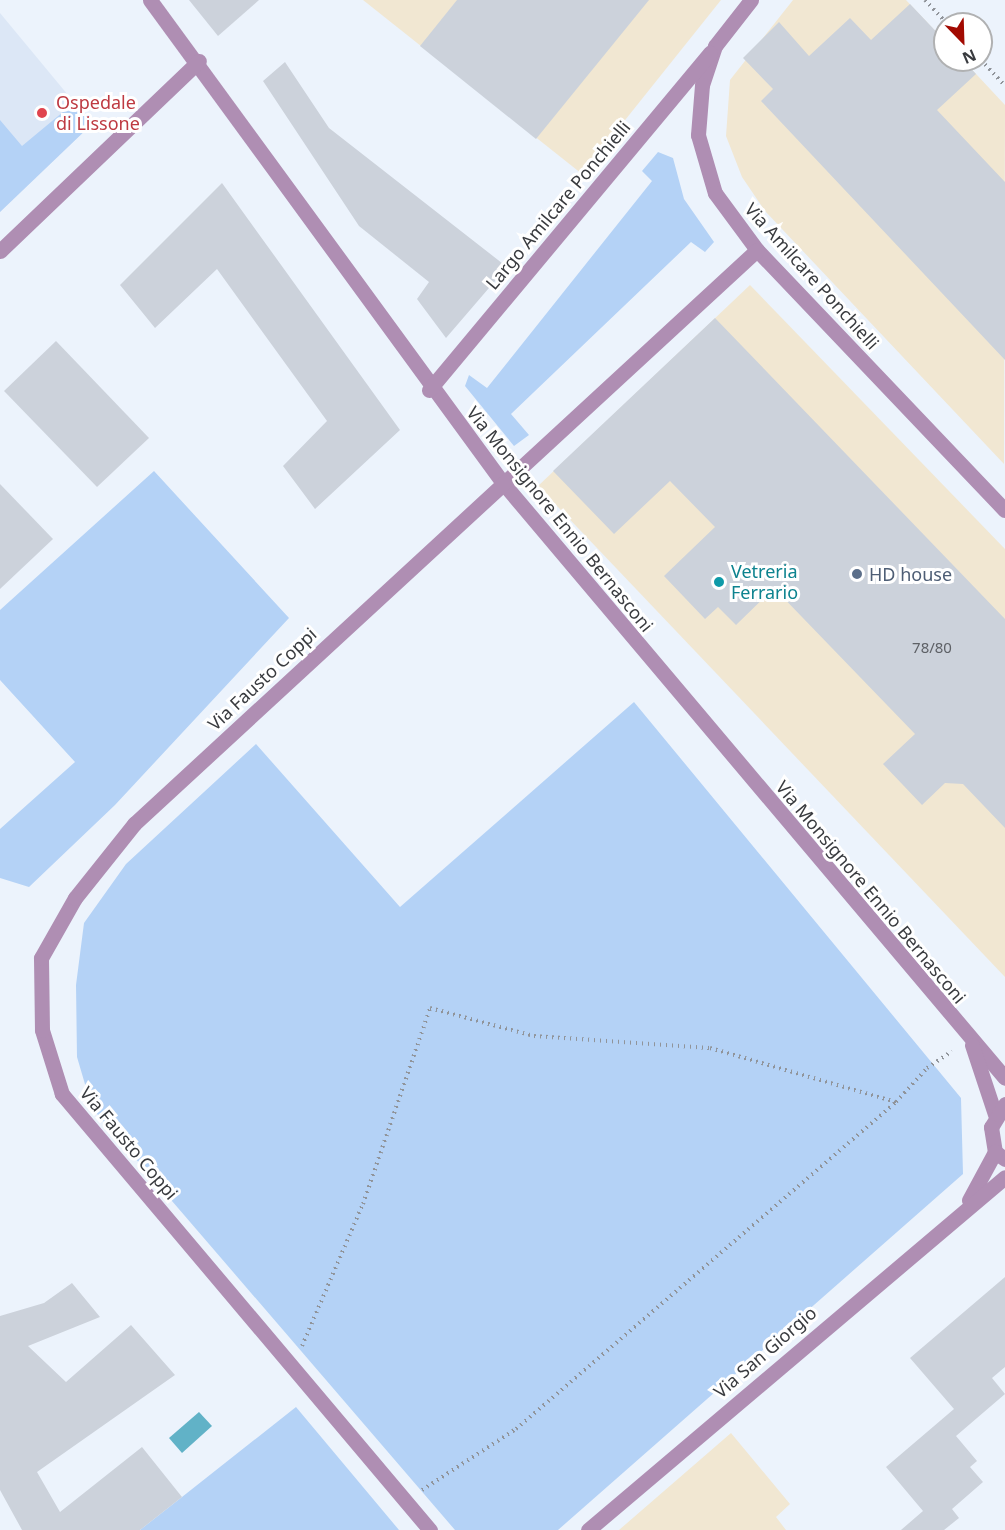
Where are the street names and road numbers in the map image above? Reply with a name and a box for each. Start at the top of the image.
street label: Largo Amilcare Ponchielli [481,116,635,294]
street label: Via Amilcare Ponchielli [740,198,884,354]
street label: Via Monsignore Ennio Bernasconi [462,402,658,636]
street label: Via Fausto Coppi [203,623,321,735]
street label: Via Monsignore Ennio Bernasconi [772,776,970,1008]
street label: Via Fausto Coppi [76,1082,182,1204]
street label: Via San Giorgio [709,1302,821,1402]

